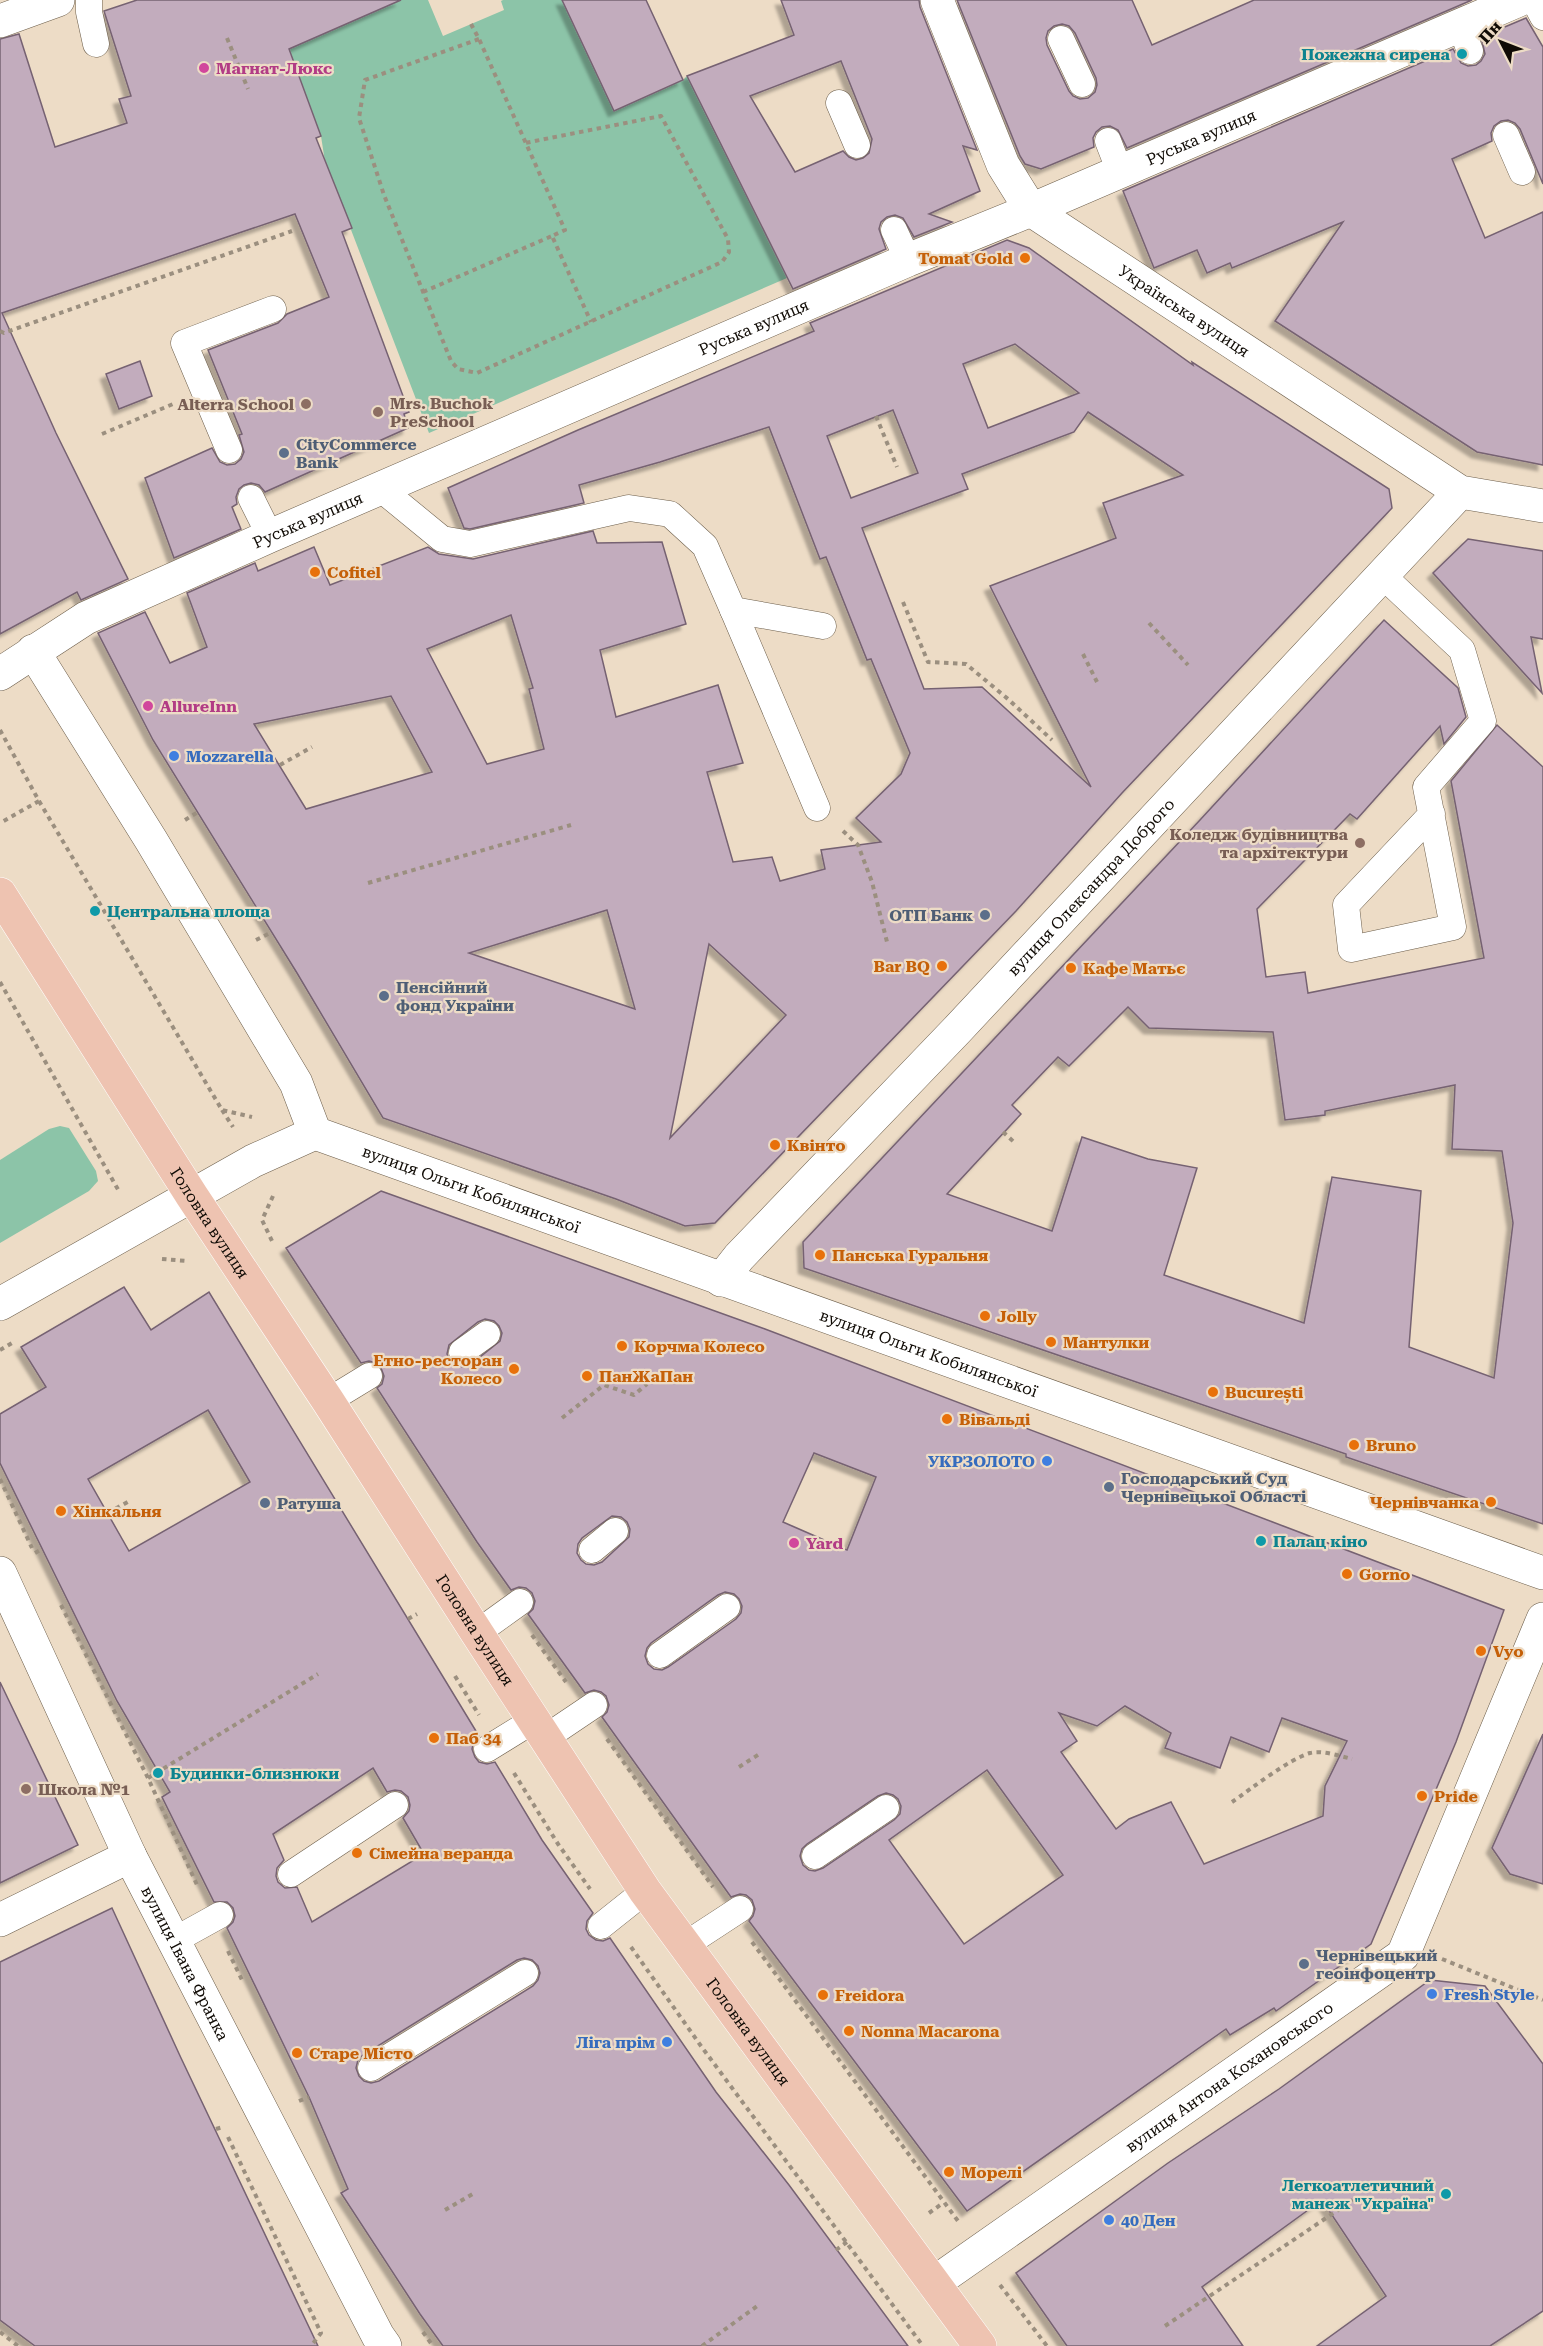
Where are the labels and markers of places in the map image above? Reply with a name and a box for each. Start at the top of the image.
place label: Пожежна сирена [1301,45,1451,64]
marker: Пожежна сирена [1455,47,1469,61]
place label: Магнат-Люкс [216,59,332,78]
marker: Магнат-Люкс [197,61,211,75]
place label: Tomat Gold [918,249,1013,268]
marker: Tomat Gold [1018,251,1032,265]
place label: Mrs. Buchok PreSchool [390,394,493,431]
place label: Alterra School [177,395,295,414]
marker: Alterra School [299,397,313,411]
marker: Mrs. Buchok PreSchool [371,405,385,419]
place label: CityCommerce Bank [296,435,417,472]
marker: CityCommerce Bank [277,446,291,460]
place label: Cofitel [327,563,381,582]
marker: Cofitel [308,565,322,579]
place label: AllureInn [160,697,237,716]
marker: AllureInn [141,699,155,713]
place label: Mozzarella [186,747,274,766]
marker: Mozzarella [167,749,181,763]
place label: Коледж будівництва та архітектури [1169,825,1349,862]
marker: Коледж будівництва та архітектури [1353,836,1367,850]
place label: Центральна площа [107,902,271,921]
marker: Центральна площа [88,904,102,918]
place label: ОТП Банк [889,906,973,925]
marker: ОТП Банк [978,908,992,922]
place label: Bar BQ [873,957,930,976]
marker: Bar BQ [935,959,949,973]
place label: Кафе Матьє [1083,959,1185,978]
marker: Кафе Матьє [1064,961,1078,975]
place label: Пенсійний фонд України [396,978,514,1015]
marker: Пенсійний фонд України [377,989,391,1003]
place label: Квінто [787,1136,846,1155]
marker: Квінто [768,1138,782,1152]
place label: Панська Гуральня [832,1246,988,1265]
marker: Панська Гуральня [813,1248,827,1262]
place label: Jolly [997,1307,1037,1326]
marker: Jolly [978,1309,992,1323]
place label: Мантулки [1063,1333,1149,1352]
marker: Мантулки [1044,1335,1058,1349]
place label: Корчма Колесо [634,1337,765,1356]
marker: Корчма Колесо [615,1339,629,1353]
place label: Етно-ресторан Колесо [373,1351,502,1388]
marker: Етно-ресторан Колесо [507,1362,521,1376]
place label: ПанЖаПан [599,1367,693,1386]
marker: ПанЖаПан [580,1369,594,1383]
place label: București [1225,1383,1304,1403]
marker: București [1206,1385,1220,1399]
place label: Вівальді [959,1410,1031,1429]
marker: Вівальді [940,1412,954,1426]
place label: Bruno [1366,1436,1416,1455]
marker: Bruno [1347,1438,1361,1452]
place label: УКРЗОЛОТО [928,1452,1035,1471]
marker: УКРЗОЛОТО [1040,1454,1054,1468]
place label: Господарський Суд Чернівецької Області [1121,1469,1307,1506]
marker: Господарський Суд Чернівецької Області [1102,1480,1116,1494]
place label: Чернівчанка [1370,1493,1480,1512]
place label: Ратуша [277,1494,342,1513]
marker: Чернівчанка [1484,1495,1498,1509]
marker: Ратуша [258,1496,272,1510]
place label: Хінкальня [73,1502,162,1521]
marker: Хінкальня [54,1504,68,1518]
place label: Палац кіно [1273,1532,1368,1551]
place label: Yard [806,1534,843,1553]
marker: Палац кіно [1254,1534,1268,1548]
marker: Yard [787,1536,801,1550]
place label: Gorno [1359,1565,1410,1584]
marker: Gorno [1340,1567,1354,1581]
place label: Vyo [1493,1642,1524,1661]
marker: Vyo [1474,1644,1488,1658]
place label: Паб 34 [446,1729,501,1748]
marker: Паб 34 [427,1731,441,1745]
place label: Будинки-близнюки [170,1764,339,1783]
marker: Будинки-близнюки [151,1766,165,1780]
place label: Школа №1 [38,1780,130,1799]
marker: Школа №1 [19,1782,33,1796]
place label: Pride [1434,1787,1478,1806]
marker: Pride [1415,1789,1429,1803]
place label: Сімейна веранда [369,1844,513,1863]
marker: Сімейна веранда [350,1846,364,1860]
place label: Чернівецький геоінфоцентр [1316,1946,1438,1983]
marker: Чернівецький геоінфоцентр [1297,1957,1311,1971]
place label: Fresh Style [1444,1985,1535,2004]
place label: Freidora [835,1986,905,2005]
marker: Fresh Style [1425,1987,1439,2001]
marker: Freidora [816,1988,830,2002]
place label: Nonna Macarona [861,2022,1000,2041]
marker: Nonna Macarona [842,2024,856,2038]
place label: Ліга прім [576,2033,655,2052]
marker: Ліга прім [660,2035,674,2049]
place label: Старе Місто [309,2044,413,2063]
marker: Старе Місто [290,2046,304,2060]
place label: Морелі [961,2163,1023,2182]
marker: Морелі [942,2165,956,2179]
place label: Легкоатлетичний манеж "Україна" [1282,2176,1434,2213]
marker: Легкоатлетичний манеж "Україна" [1439,2187,1453,2201]
place label: 40 Ден [1121,2211,1176,2230]
marker: 40 Ден [1102,2213,1116,2227]

